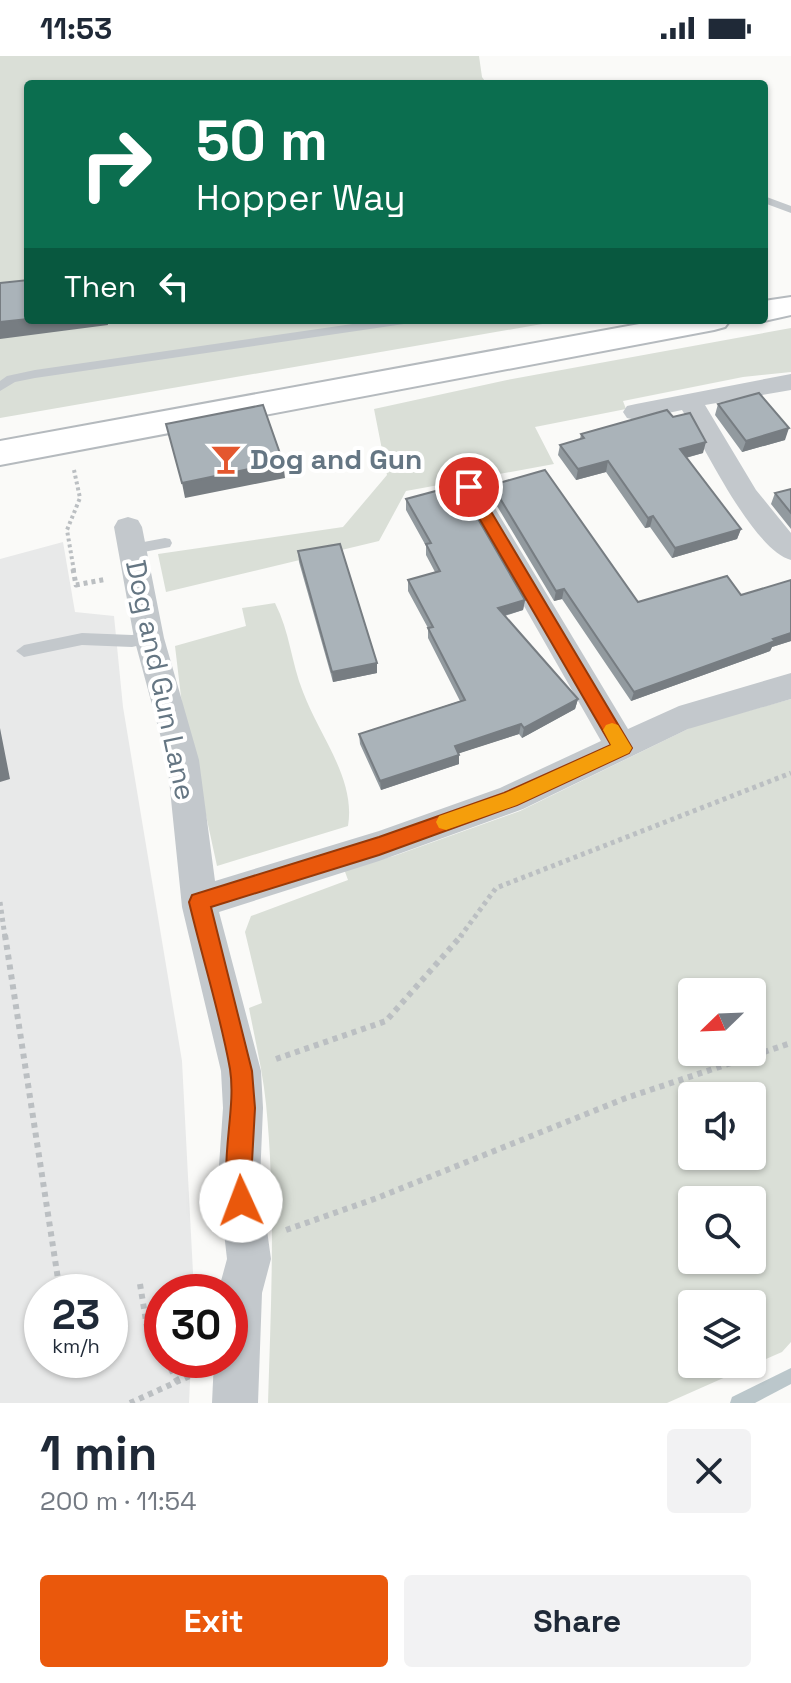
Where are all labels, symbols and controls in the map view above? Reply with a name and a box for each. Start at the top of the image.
text: 11:53 [40,9,112,48]
text: 50 m [196,105,328,176]
icon: right [64,112,168,216]
text: Hopper Way [196,175,406,221]
icon: left [152,264,196,308]
text: Then [64,267,136,306]
place label: Dog and Gun [250,441,422,477]
bar icon: Dog and Gun [209,442,243,476]
pin [435,453,503,521]
icon: arrive [447,465,491,509]
street label: Dog and Gun Lane [118,557,204,803]
north arrow [678,978,766,1066]
map controls [678,978,766,1378]
button: sound [678,1082,766,1170]
position arrow [199,1159,283,1243]
button: search [678,1186,766,1274]
speed limit sign: 30 [144,1274,248,1378]
text: 23 [52,1290,100,1341]
button: layers [678,1290,766,1378]
text: km/h [52,1333,100,1359]
text: 1 min [40,1423,157,1484]
button: close [667,1429,751,1513]
text: 200 m · 11:54 [40,1484,196,1518]
button: Exit [40,1575,388,1667]
button: Share [404,1575,751,1667]

